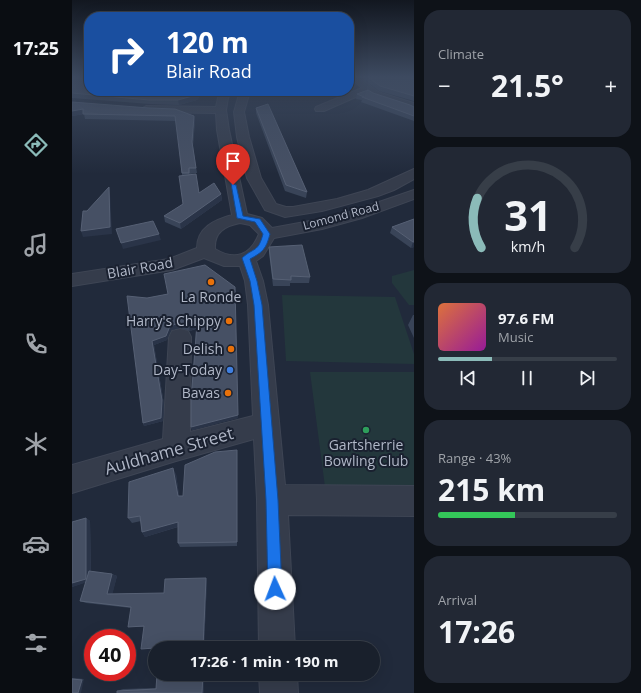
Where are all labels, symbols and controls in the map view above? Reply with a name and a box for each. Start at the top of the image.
text: 120 m [166,23,249,61]
icon: right [100,28,152,80]
text: 17:25 [13,36,59,60]
text: Climate [438,45,484,63]
text: Blair Road [166,59,252,83]
text: 21.5° [491,65,564,106]
text: − [438,70,451,100]
text: + [604,70,617,100]
icon: directions [22,131,50,159]
pin [216,144,250,185]
icon: arrive [222,150,244,172]
text: 31 [504,187,551,243]
street label: Lomond Road [301,197,381,234]
icon: music [22,231,50,259]
text: km/h [510,236,545,255]
street label: Blair Road [105,252,174,283]
marker: La Ronde [206,277,216,287]
place label: La Ronde [181,287,242,306]
text: 97.6 FM [498,308,554,328]
place label: Harry's Chippy [126,311,222,330]
marker: Harry's Chippy [224,316,234,326]
text: Music [498,328,533,346]
icon: phone [22,330,50,358]
place label: Delish [183,339,223,358]
marker: Delish [226,344,236,354]
place label: Day-Today [153,360,223,379]
marker: Day-Today [225,365,235,375]
icon: previous [457,367,479,389]
icon: pause [516,367,538,389]
icon: next [576,367,598,389]
place label: Bavas [182,383,220,402]
marker: Bavas [223,388,233,398]
street label: Auldhame Street [102,421,236,480]
marker: Gartsherrie Bowling Club [361,425,371,435]
icon: climate [22,430,50,458]
place label: Gartsherrie Bowling Club [324,435,408,470]
text: Range · 43% [438,449,511,467]
text: 215 km [438,469,545,510]
icon: car [22,530,50,558]
position arrow [254,568,296,610]
text: Arrival [438,591,477,609]
text: 17:26 [438,611,515,652]
icon: filters [22,629,50,657]
speed limit sign: 40 [84,629,136,681]
text: 17:26 · 1 min · 190 m [190,651,338,671]

